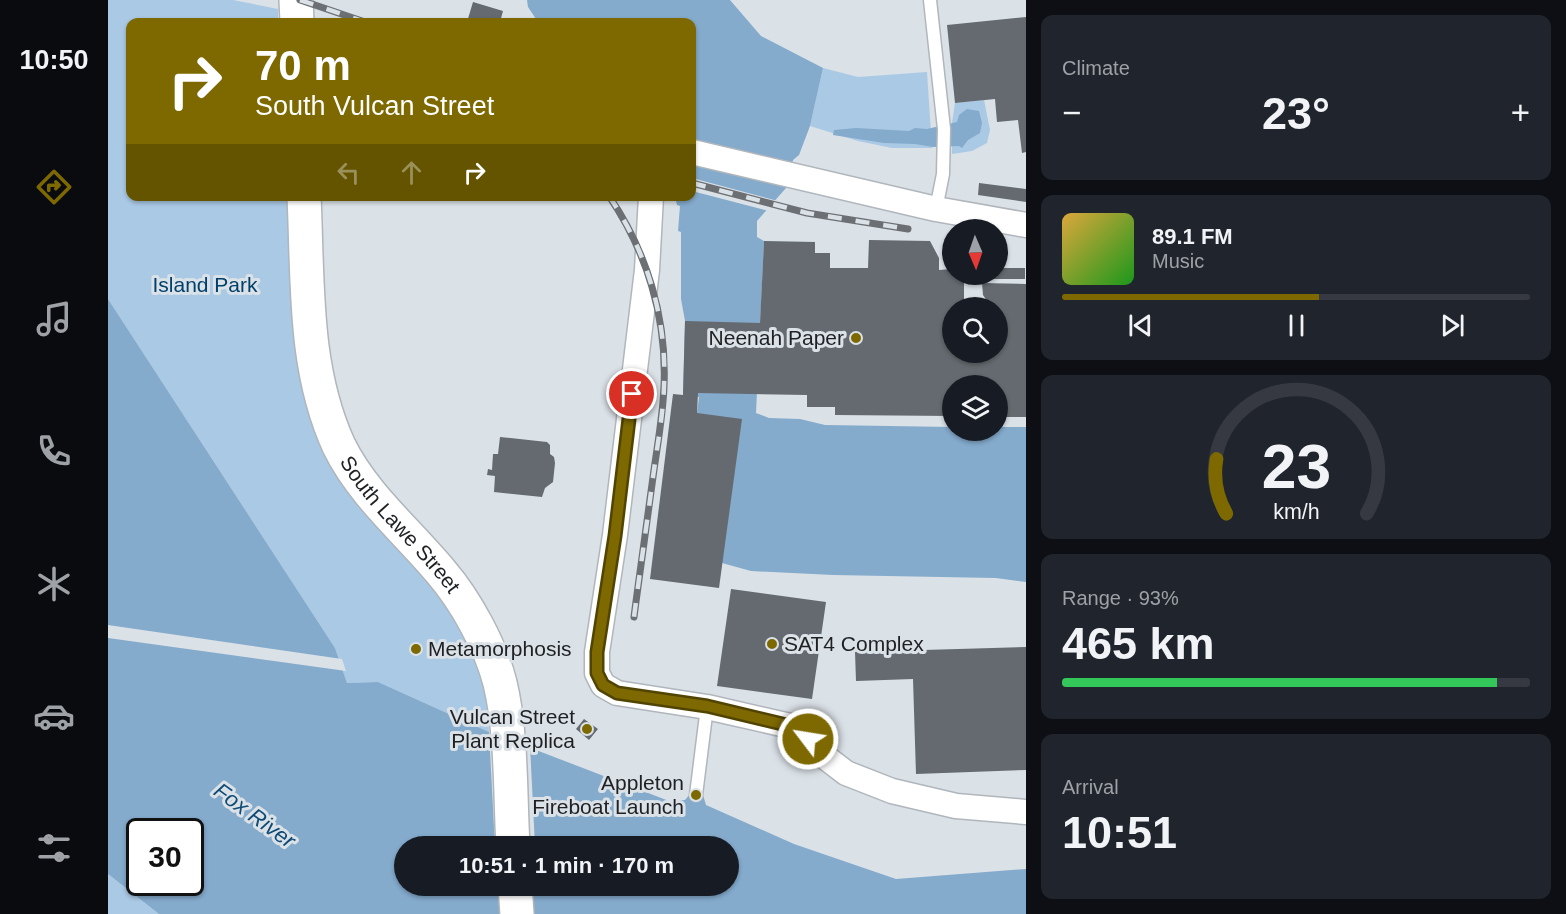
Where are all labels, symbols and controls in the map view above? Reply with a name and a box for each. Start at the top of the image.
icon: right [156,42,234,120]
text: 70 m [255,42,351,89]
text: 10:50 [19,45,89,75]
text: Climate [1062,57,1130,79]
text: 23° [1262,88,1330,139]
text: South Vulcan Street [255,91,494,121]
text: − [1062,94,1081,131]
text: + [1511,94,1530,131]
icon: left [332,156,365,189]
icon: ahead [395,156,428,189]
icon: right [458,156,491,189]
icon: directions [33,166,75,208]
north arrow [942,219,1008,285]
map controls [942,219,1008,441]
text: 89.1 FM [1152,224,1233,249]
text: Music [1152,250,1204,272]
park label: Island Park [152,273,258,296]
button: search [942,297,1008,363]
icon: music [33,298,75,340]
icon: previous [1124,309,1157,342]
icon: pause [1280,309,1313,342]
icon: next [1436,309,1469,342]
place label: Neenah Paper [709,326,844,349]
marker: Neenah Paper [849,331,863,345]
pin [606,368,657,419]
button: layers [942,375,1008,441]
icon: arrive [615,377,648,410]
icon: phone [33,430,75,472]
text: 23 [1261,432,1331,501]
street label: South Lawe Street [336,451,465,597]
text: km/h [1273,500,1319,524]
icon: climate [33,563,75,605]
text: Range · 93% [1062,587,1179,609]
text: 465 km [1062,618,1215,669]
place label: SAT4 Complex [784,632,924,655]
place label: Metamorphosis [428,637,572,660]
marker: SAT4 Complex [765,637,779,651]
marker: Metamorphosis [409,642,423,656]
icon: car [33,695,75,737]
place label: Vulcan Street Plant Replica [450,705,575,752]
position arrow [776,707,840,771]
marker: Vulcan Street Plant Replica [580,722,594,736]
place label: Appleton Fireboat Launch [532,771,684,818]
text: Arrival [1062,776,1119,798]
water label: Fox River [209,778,301,854]
marker: Appleton Fireboat Launch [689,788,703,802]
text: 10:51 [1062,807,1177,858]
speed limit sign: 30 [126,818,204,896]
icon: filters [33,827,75,869]
text: 10:51 · 1 min · 170 m [459,853,674,878]

